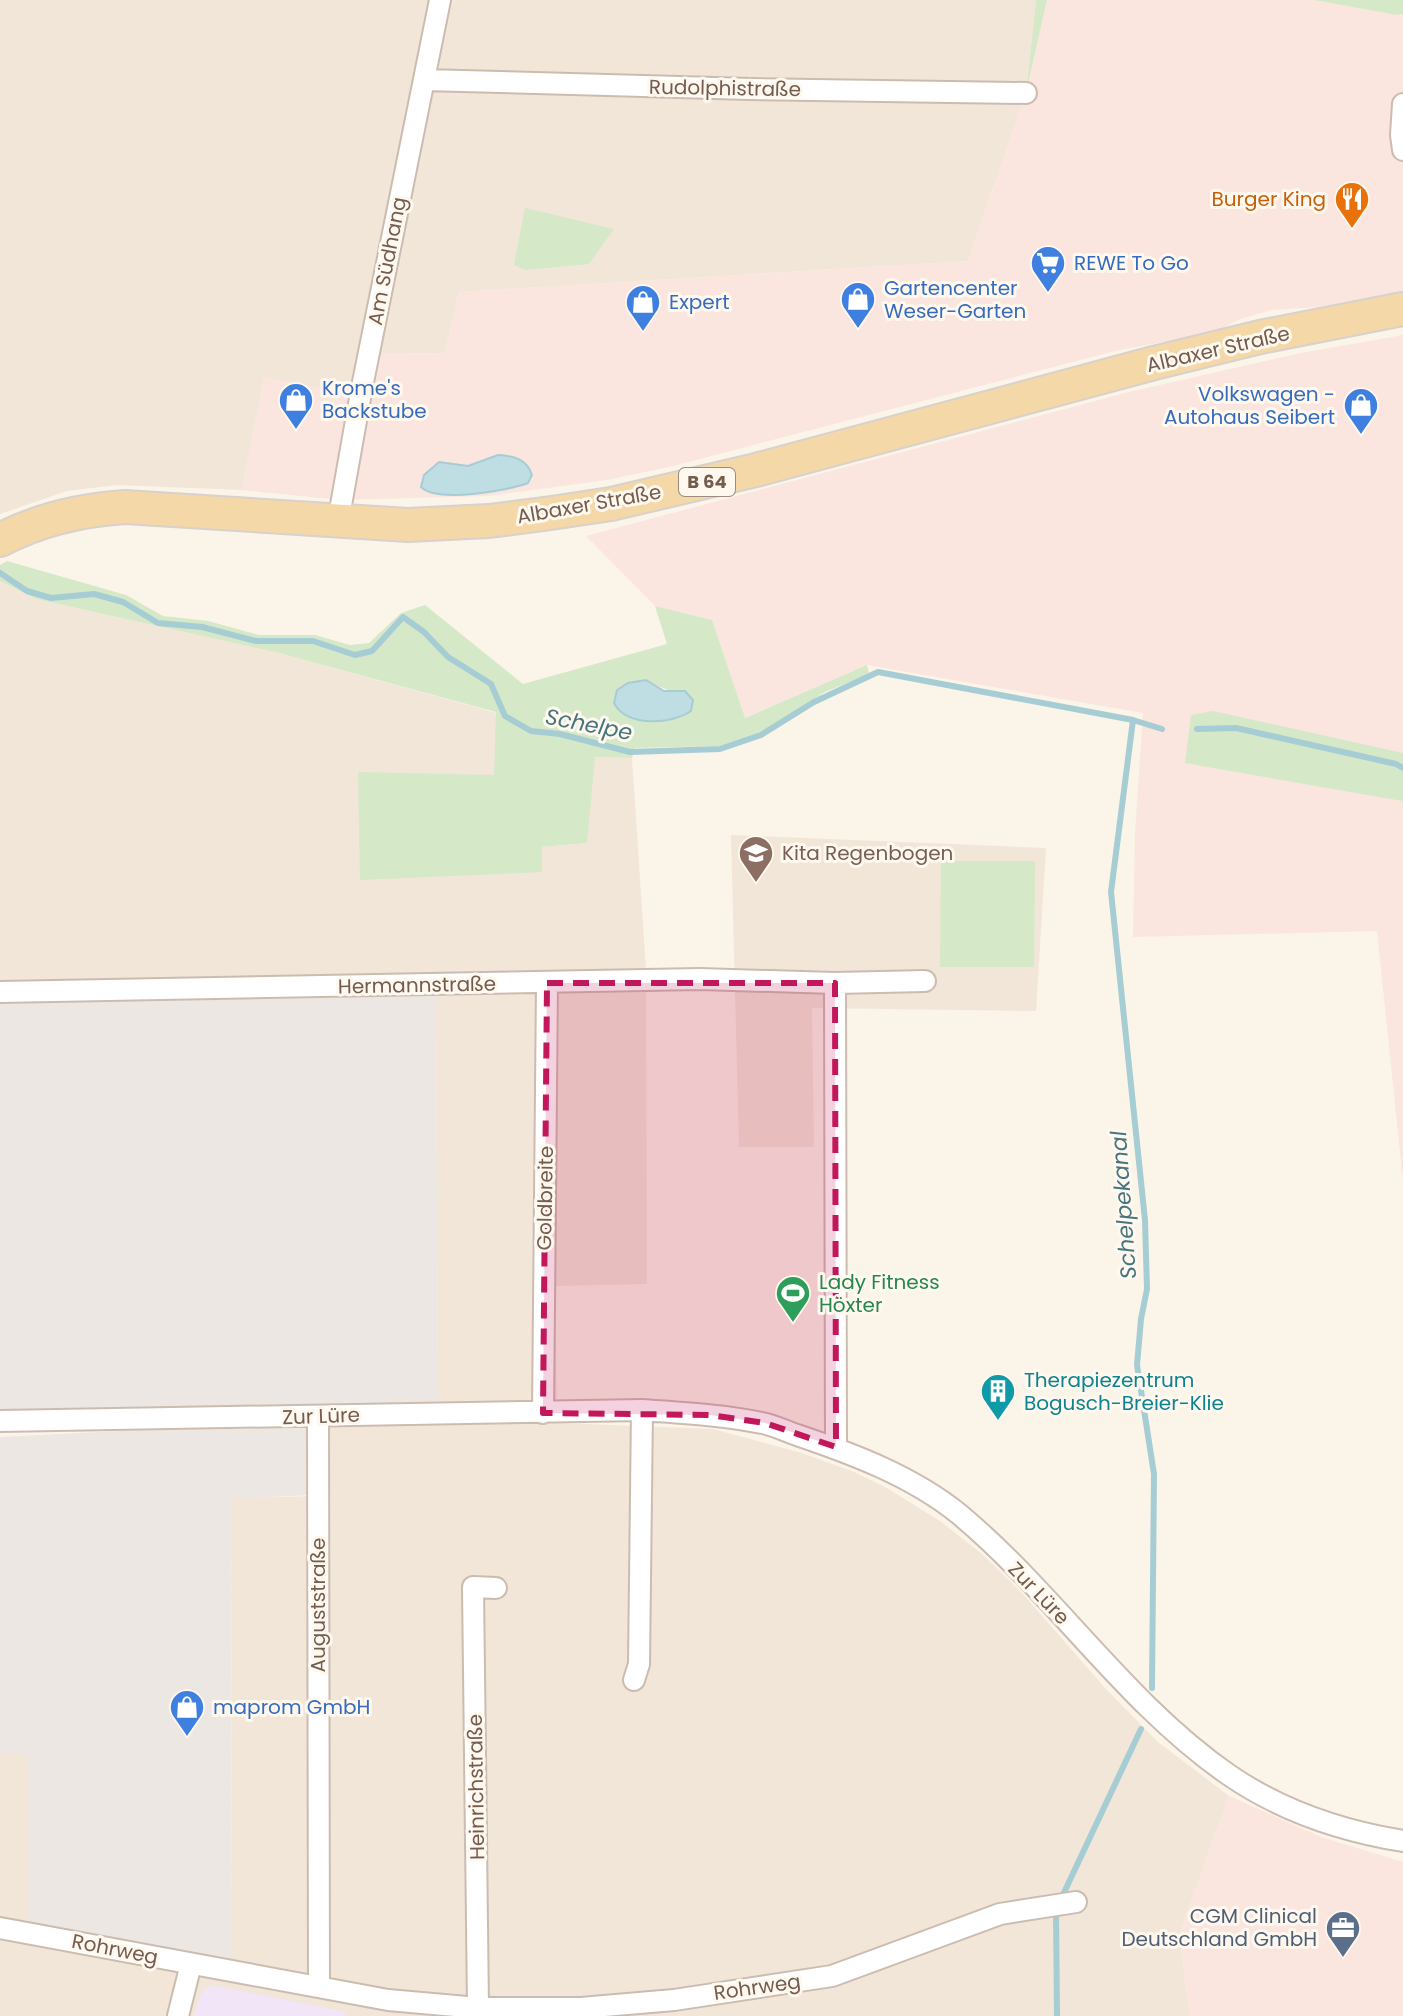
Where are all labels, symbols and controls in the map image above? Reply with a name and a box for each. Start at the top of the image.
street label: Rudolphistraße [649,73,801,103]
restaurant icon: Burger King [1333,180,1371,230]
place label: Burger King [1212,185,1326,213]
street label: Am Südhang [361,194,413,328]
supermarket icon: REWE To Go [1029,244,1067,294]
place label: REWE To Go [1074,249,1189,277]
place label: Gartencenter Weser-Garten [884,274,1026,325]
shop icon: Gartencenter Weser-Garten [839,280,877,330]
shop icon: Expert [624,283,662,333]
place label: Expert [669,288,730,316]
street label: Albaxer Straße [1144,319,1292,379]
place label: Krome's Backstube [322,374,427,425]
place label: Volkswagen - Autohaus Seibert [1164,380,1335,431]
shop icon: Krome's Backstube [277,381,315,431]
shop icon: Volkswagen - Autohaus Seibert [1342,386,1380,436]
road number: B 64 [679,468,735,496]
street label: Albaxer Straße [515,478,663,530]
water label: Schelpe [543,701,635,748]
school or university icon: Kita Regenbogen [737,834,775,884]
place label: Kita Regenbogen [782,839,953,867]
street label: Hermannstraße [338,970,496,1000]
water label: Schelpekanal [1103,1129,1144,1280]
street label: Goldbreite [530,1145,560,1251]
place label: Lady Fitness Höxter [819,1268,940,1319]
sports icon: Lady Fitness Höxter [774,1274,812,1324]
place label: Therapiezentrum Bogusch-Breier-Klie [1024,1366,1224,1417]
building icon: Therapiezentrum Bogusch-Breier-Klie [979,1372,1017,1422]
street label: Zur Lüre [282,1401,360,1431]
street label: Auguststraße [304,1537,332,1673]
street label: Zur Lüre [1002,1555,1076,1631]
shop icon: maprom GmbH [168,1688,206,1738]
place label: maprom GmbH [213,1693,370,1721]
street label: Heinrichstraße [461,1714,491,1860]
place label: CGM Clinical Deutschland GmbH [1121,1902,1317,1953]
office icon: CGM Clinical Deutschland GmbH [1324,1909,1362,1959]
street label: Rohrweg [69,1927,161,1971]
street label: Rohrweg [712,1967,802,2007]

